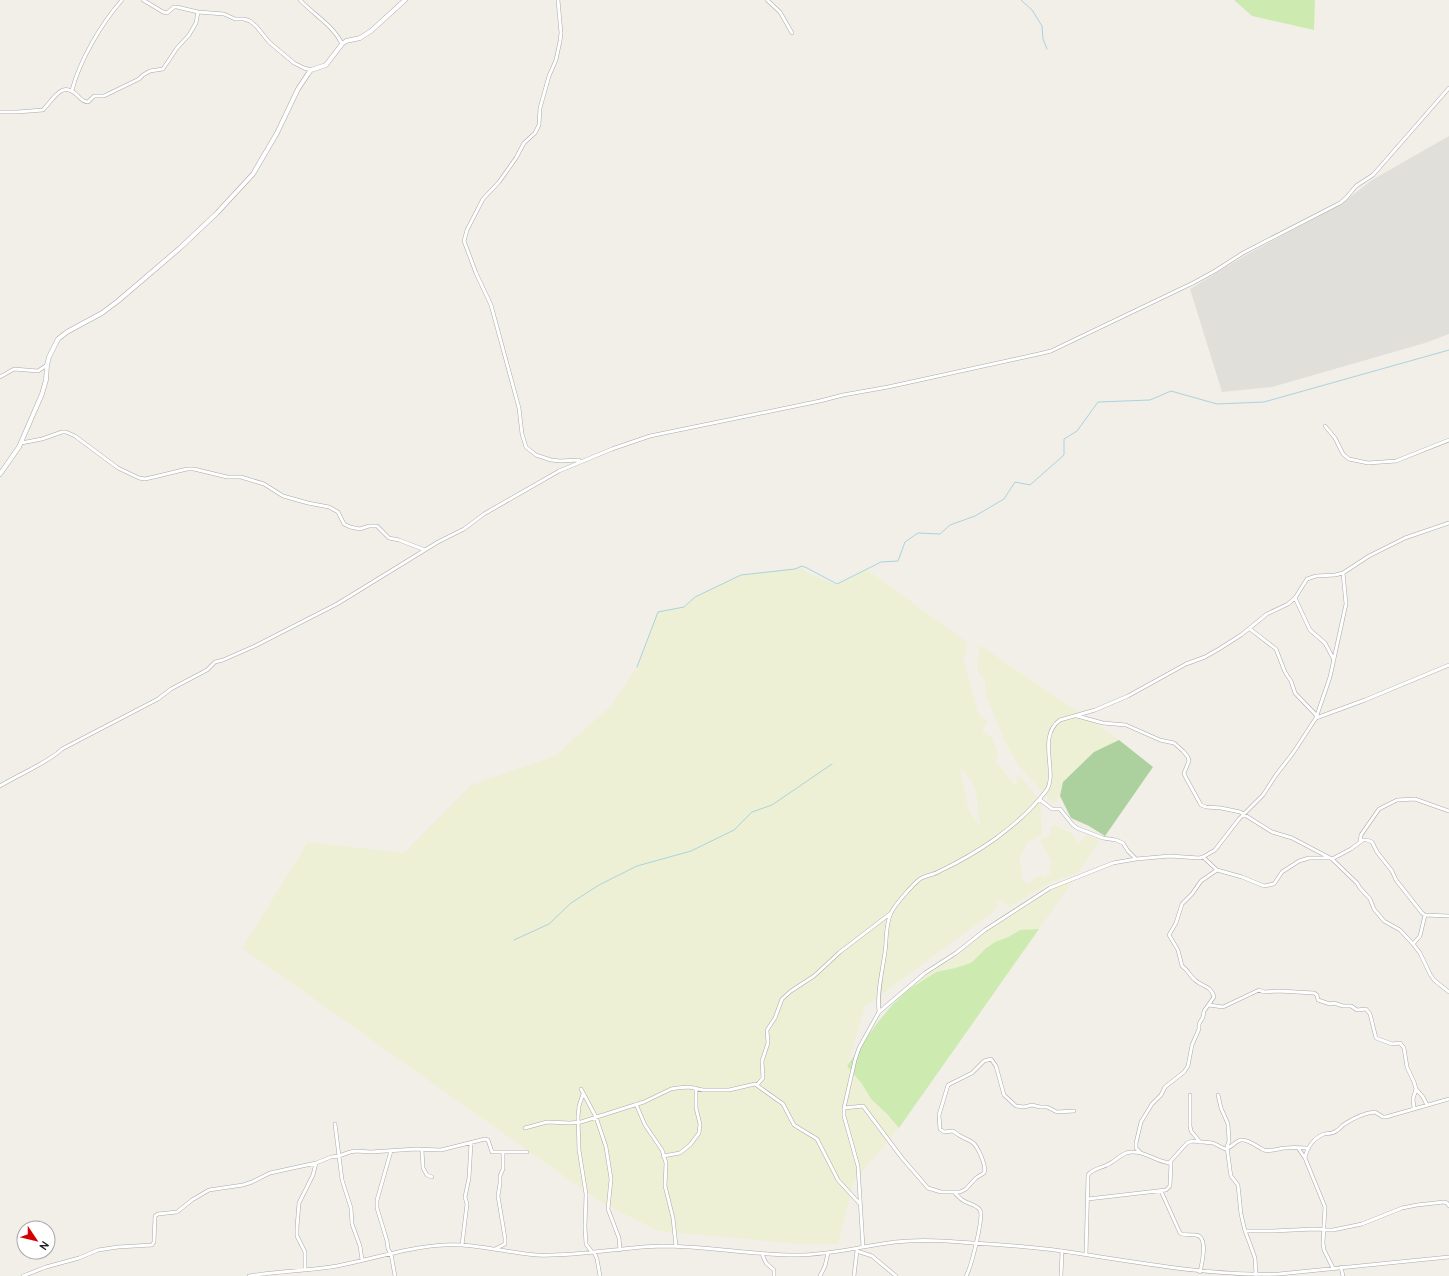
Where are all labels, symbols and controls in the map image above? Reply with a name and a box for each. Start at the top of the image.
north arrow [16,1220,56,1260]
text: N [36,1239,52,1253]

